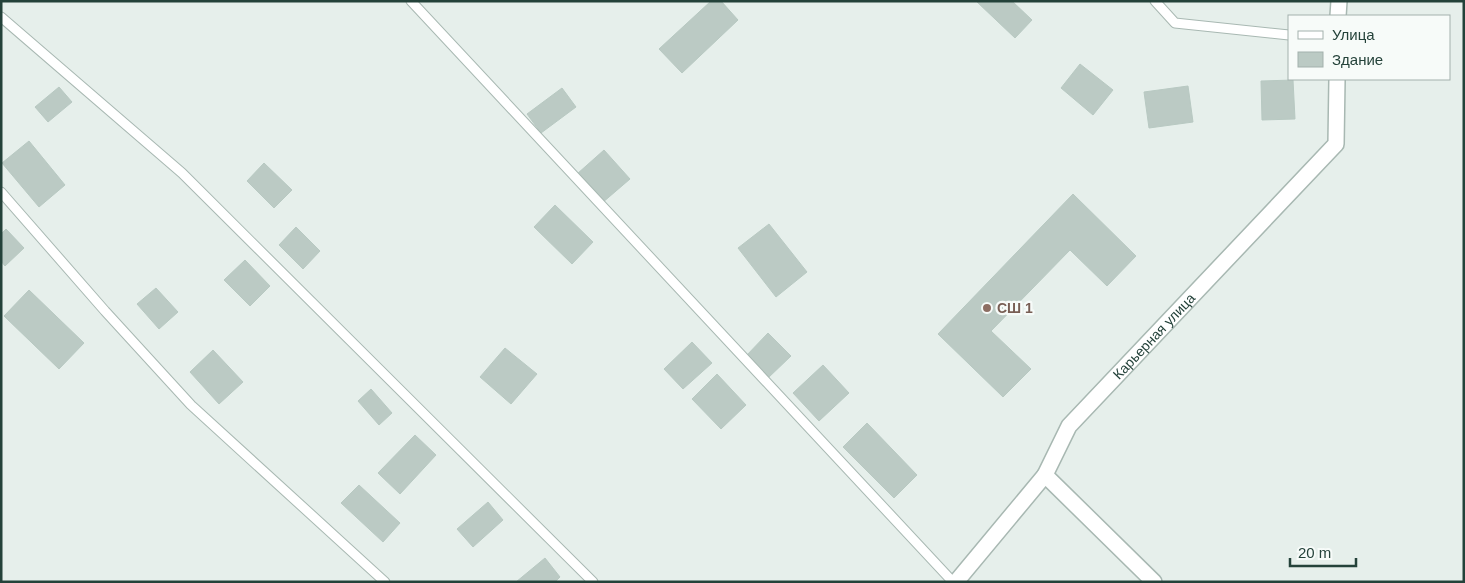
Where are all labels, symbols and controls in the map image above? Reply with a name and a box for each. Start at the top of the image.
legend [1288,15,1450,80]
text: Улица [1332,26,1375,43]
text: Здание [1332,51,1383,68]
street label: Карьерная улица [1110,290,1199,382]
place label: СШ 1 [997,300,1033,316]
marker: СШ 1 [981,302,993,314]
scale bar [1290,536,1356,568]
text: 20 m [1298,544,1331,561]

